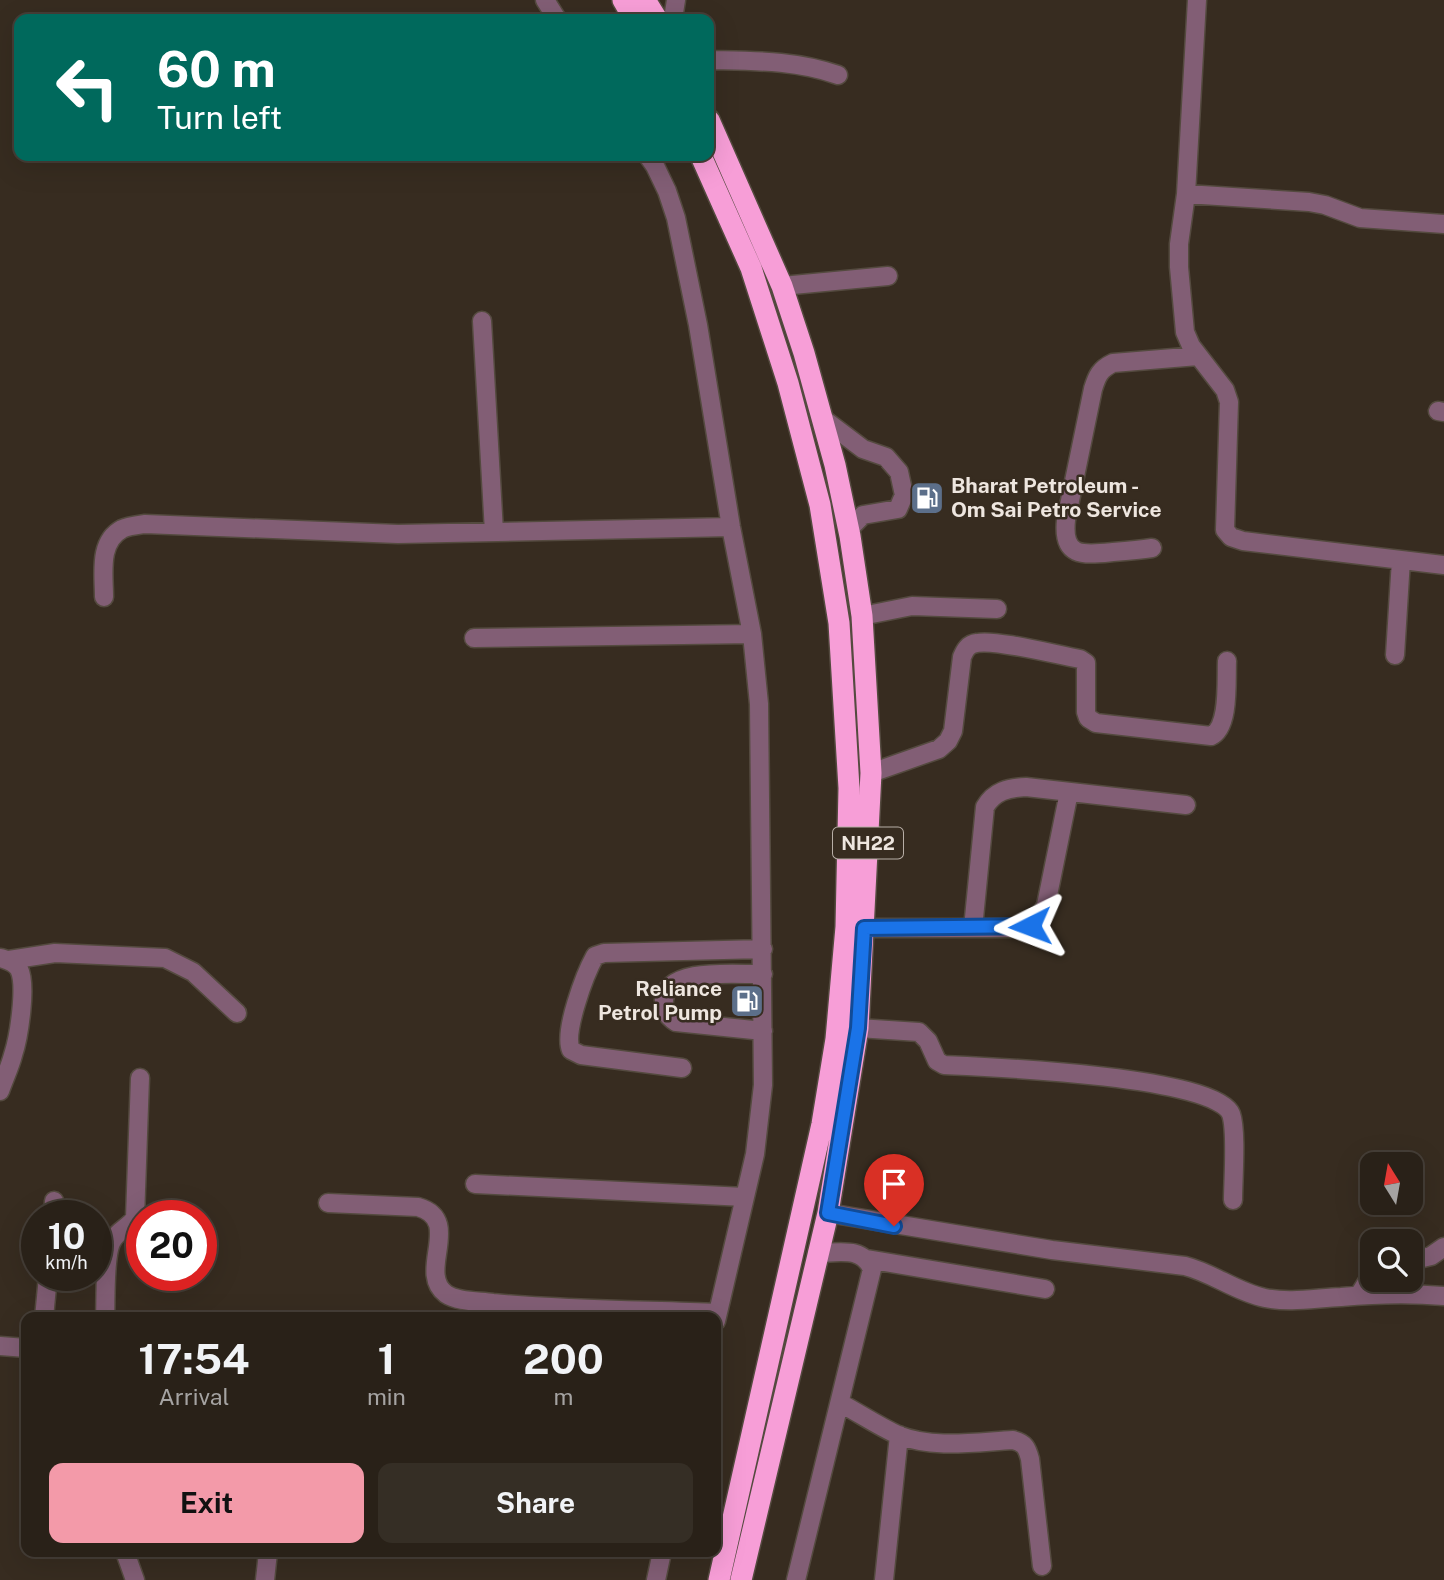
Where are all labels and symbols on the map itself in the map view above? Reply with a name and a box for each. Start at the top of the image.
place label: Bharat Petroleum - Om Sai Petro Service [951,473,1162,522]
fuel station icon: Bharat Petroleum - Om Sai Petro Service [908,479,946,517]
road number: NH22 [833,828,903,858]
position arrow [993,889,1067,963]
place label: Reliance Petrol Pump [598,976,722,1025]
fuel station icon: Reliance Petrol Pump [728,982,766,1020]
north arrow [1360,1152,1423,1214]
pin [864,1154,924,1226]
speed limit sign: 20 [126,1200,217,1291]

